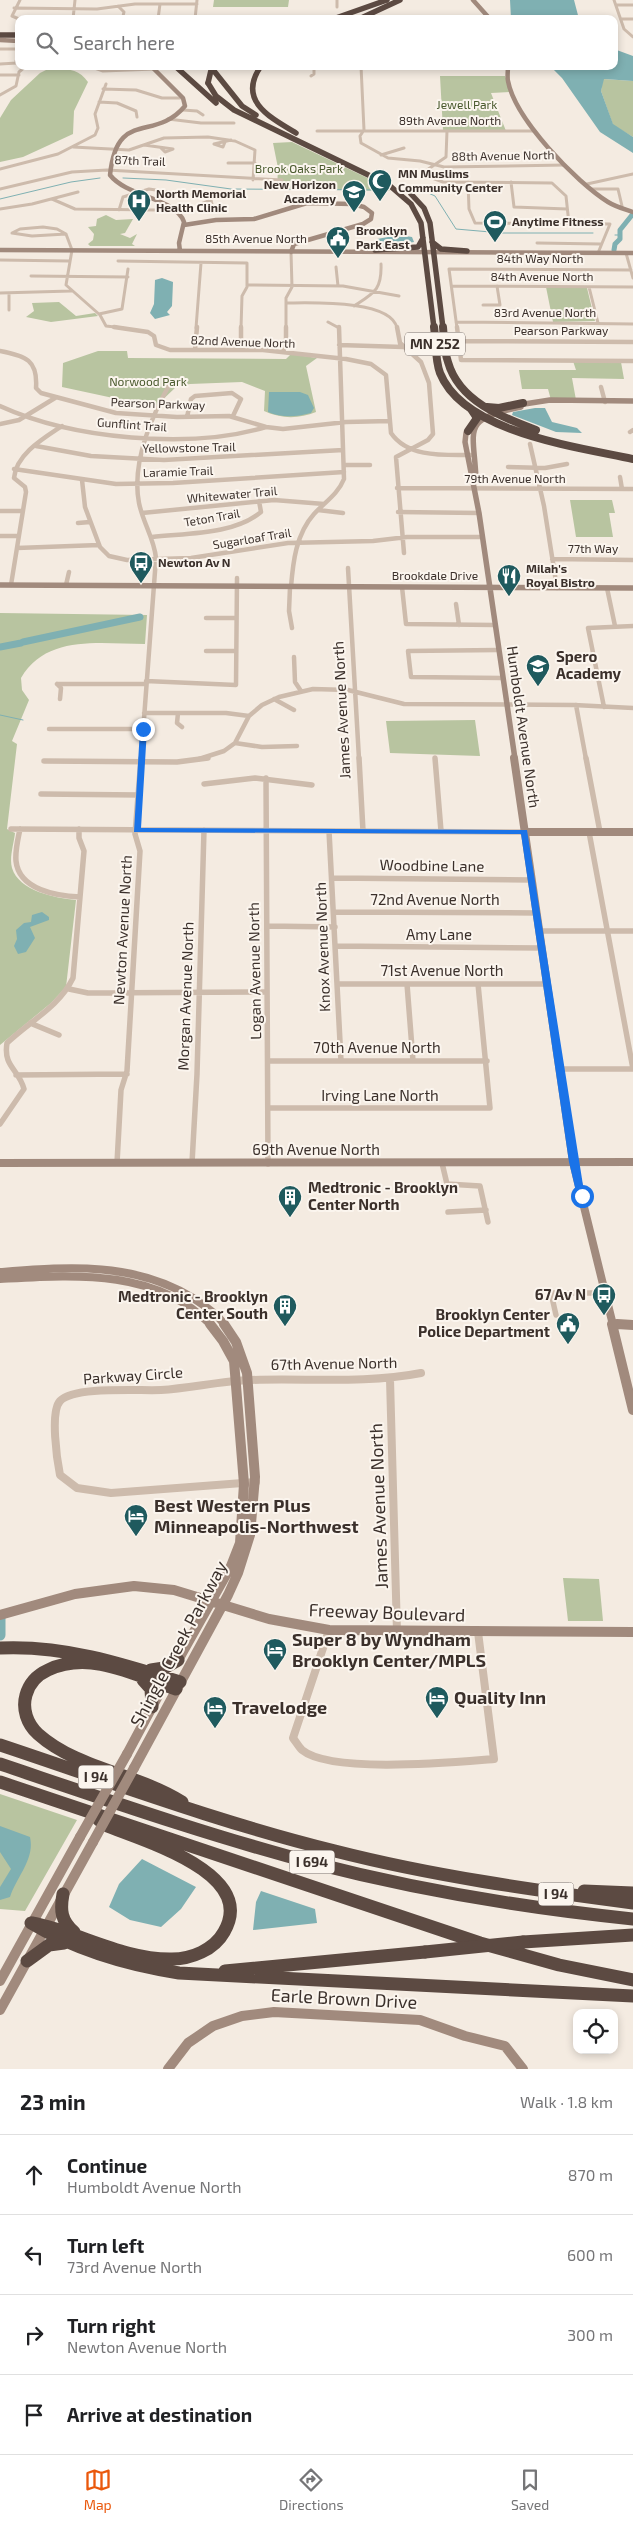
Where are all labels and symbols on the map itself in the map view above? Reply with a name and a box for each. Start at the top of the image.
park label: Jewell Park [437,97,497,111]
street label: 89th Avenue North [399,113,501,127]
street label: 88th Avenue North [451,147,555,163]
street label: 87th Trail [114,152,166,168]
park label: Brook Oaks Park [255,161,343,175]
place label: MN Muslims Community Center [398,166,503,195]
mosque icon: MN Muslims Community Center [367,168,393,202]
place label: New Horizon Academy [264,177,336,206]
school or university icon: New Horizon Academy [341,179,367,213]
place label: North Memorial Health Clinic [156,186,246,214]
hospital icon: North Memorial Health Clinic [126,188,152,222]
sports icon: Anytime Fitness [482,209,508,243]
place label: Anytime Fitness [512,214,604,229]
place label: Brooklyn Park East [356,223,410,251]
public building icon: Brooklyn Park East [325,225,351,259]
street label: 85th Avenue North [205,231,307,245]
street label: 84th Way North [497,251,583,265]
street label: 84th Avenue North [490,269,594,283]
street label: 83rd Avenue North [494,305,596,319]
street label: Pearson Parkway [514,323,609,337]
street label: 82nd Avenue North [190,332,296,350]
road number: MN 252 [405,332,465,356]
park label: Norwood Park [109,374,187,388]
street label: Pearson Parkway [110,394,206,412]
street label: Gunflint Trail [97,415,168,433]
street label: Yellowstone Trail [142,439,236,455]
street label: Laramie Trail [143,463,214,479]
street label: 79th Avenue North [464,471,566,485]
street label: Whitewater Trail [186,483,278,505]
street label: Teton Trail [183,505,241,529]
street label: Sugarloaf Trail [212,525,292,551]
street label: 77th Way [568,541,619,555]
bus stop icon: Newton Av N [128,550,154,584]
place label: Newton Av N [158,555,231,569]
place label: Milah's Royal Bistro [526,561,595,590]
restaurant icon: Milah's Royal Bistro [496,563,522,597]
street label: Brookdale Drive [392,568,478,582]
street label: James Avenue North [328,641,354,780]
street label: Humboldt Avenue North [504,645,544,809]
place label: Spero Academy [556,647,622,683]
school or university icon: Spero Academy [525,653,551,687]
route end [132,718,155,741]
street label: Newton Avenue North [109,855,135,1005]
street label: Woodbine Lane [380,855,485,875]
street label: Knox Avenue North [311,882,333,1012]
street label: 72nd Avenue North [370,890,500,908]
street label: Logan Avenue North [244,902,264,1040]
street label: Morgan Avenue North [173,921,197,1071]
street label: Amy Lane [406,925,472,943]
street label: 71st Avenue North [380,961,504,979]
street label: 70th Avenue North [313,1038,441,1056]
street label: Irving Lane North [321,1086,439,1104]
street label: 69th Avenue North [252,1140,380,1158]
place label: Medtronic - Brooklyn Center North [308,1178,458,1213]
building icon: Medtronic - Brooklyn Center North [277,1184,303,1218]
route start [571,1185,594,1208]
bus stop icon: 67 Av N [591,1282,617,1316]
place label: 67 Av N [535,1285,586,1303]
place label: Medtronic - Brooklyn Center South [118,1287,268,1322]
building icon: Medtronic - Brooklyn Center South [272,1293,298,1327]
place label: Brooklyn Center Police Department [418,1305,551,1340]
public building icon: Brooklyn Center Police Department [555,1311,581,1345]
street label: 67th Avenue North [270,1353,398,1373]
street label: Parkway Circle [82,1363,183,1387]
street label: James Avenue North [364,1423,392,1589]
place label: Best Western Plus Minneapolis-Northwest [154,1494,359,1537]
hotel icon: Best Western Plus Minneapolis-Northwest [123,1503,149,1537]
street label: Shingle Creek Parkway [125,1556,232,1730]
street label: Freeway Boulevard [308,1598,466,1626]
place label: Super 8 by Wyndham Brooklyn Center/MPLS [292,1628,486,1671]
hotel icon: Super 8 by Wyndham Brooklyn Center/MPLS [262,1637,288,1671]
hotel icon: Quality Inn [424,1685,450,1719]
place label: Quality Inn [454,1686,546,1708]
hotel icon: Travelodge [202,1695,228,1729]
place label: Travelodge [232,1696,327,1718]
road number: I 94 [78,1765,114,1788]
road number: I 694 [290,1850,334,1874]
road number: I 94 [538,1882,574,1906]
street label: Earle Brown Drive [270,1983,418,2013]

